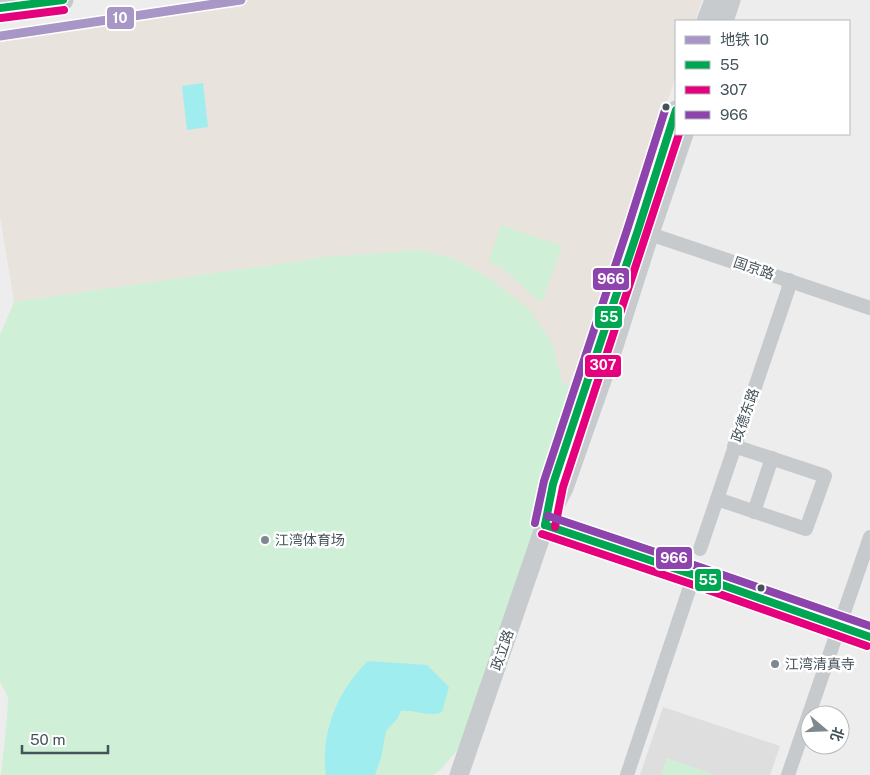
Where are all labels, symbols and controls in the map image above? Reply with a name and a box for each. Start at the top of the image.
line badge: 10 [106,6,135,30]
text: 10 [112,10,128,26]
legend [675,20,850,135]
text: 地铁 10 [720,31,769,48]
text: 55 [720,56,739,73]
text: 307 [720,81,747,98]
unlabelled marker [661,102,671,112]
text: 966 [720,106,748,123]
street label: 国京路 [732,254,776,282]
line badge: 966 [592,267,630,291]
text: 966 [597,271,625,287]
line badge: 55 [594,305,623,329]
text: 55 [600,309,618,325]
line badge: 307 [584,354,622,378]
text: 307 [590,357,617,373]
street label: 政德东路 [728,386,762,444]
place label: 江湾体育场 [275,532,345,548]
marker: 江湾体育场 [259,534,271,546]
line badge: 966 [655,546,693,570]
text: 966 [660,550,688,566]
line badge: 55 [694,568,722,592]
text: 55 [699,572,717,588]
unlabelled marker [756,583,766,593]
street label: 政立路 [488,628,516,672]
place label: 江湾清真寺 [785,656,855,672]
marker: 江湾清真寺 [769,658,781,670]
north arrow [800,705,850,755]
scale bar [22,722,109,754]
text: 北 [827,725,847,743]
text: 50 m [30,731,65,748]

